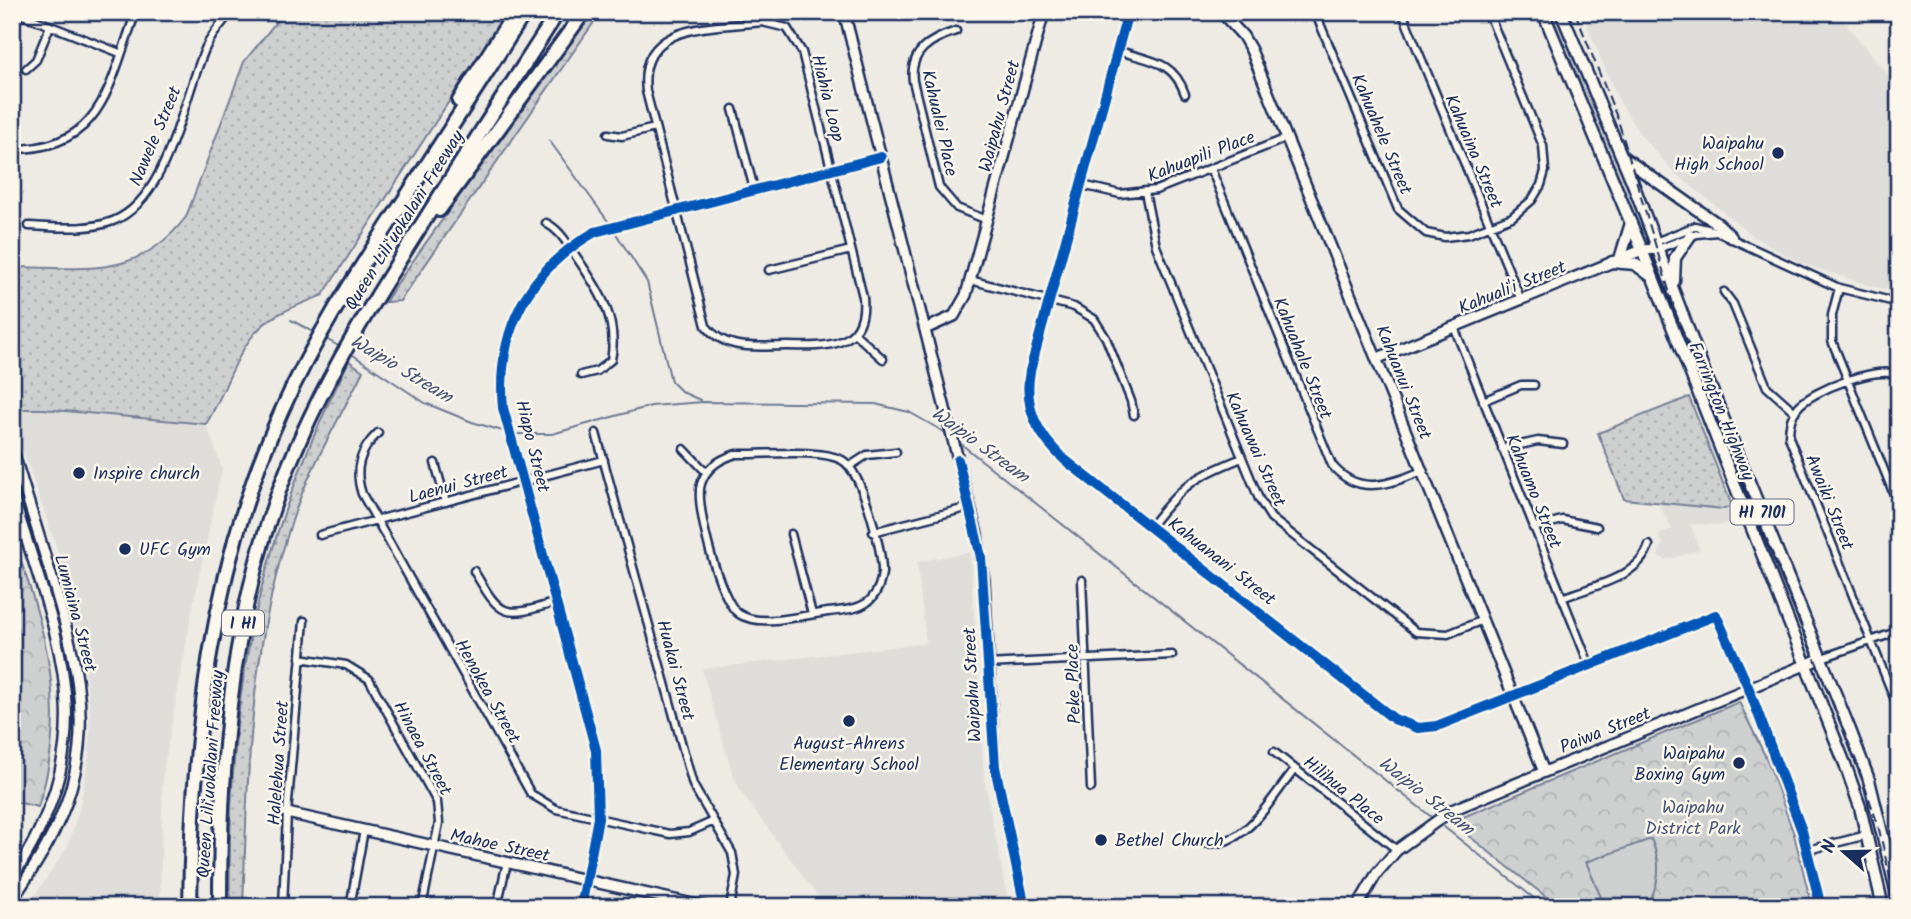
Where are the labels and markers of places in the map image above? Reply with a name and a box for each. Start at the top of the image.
place label: Waipahu High School [1674,130,1765,180]
marker: Waipahu High School [1770,145,1786,161]
place label: Inspire church [93,460,200,489]
marker: Inspire church [71,465,87,481]
place label: UFC Gym [139,536,211,565]
marker: UFC Gym [117,541,133,557]
marker: August-Ahrens Elementary School [841,713,857,729]
place label: August-Ahrens Elementary School [779,730,920,780]
place label: Waipahu Boxing Gym [1634,740,1725,790]
marker: Waipahu Boxing Gym [1731,755,1747,771]
place label: Bethel Church [1115,827,1224,856]
marker: Bethel Church [1093,832,1109,848]

